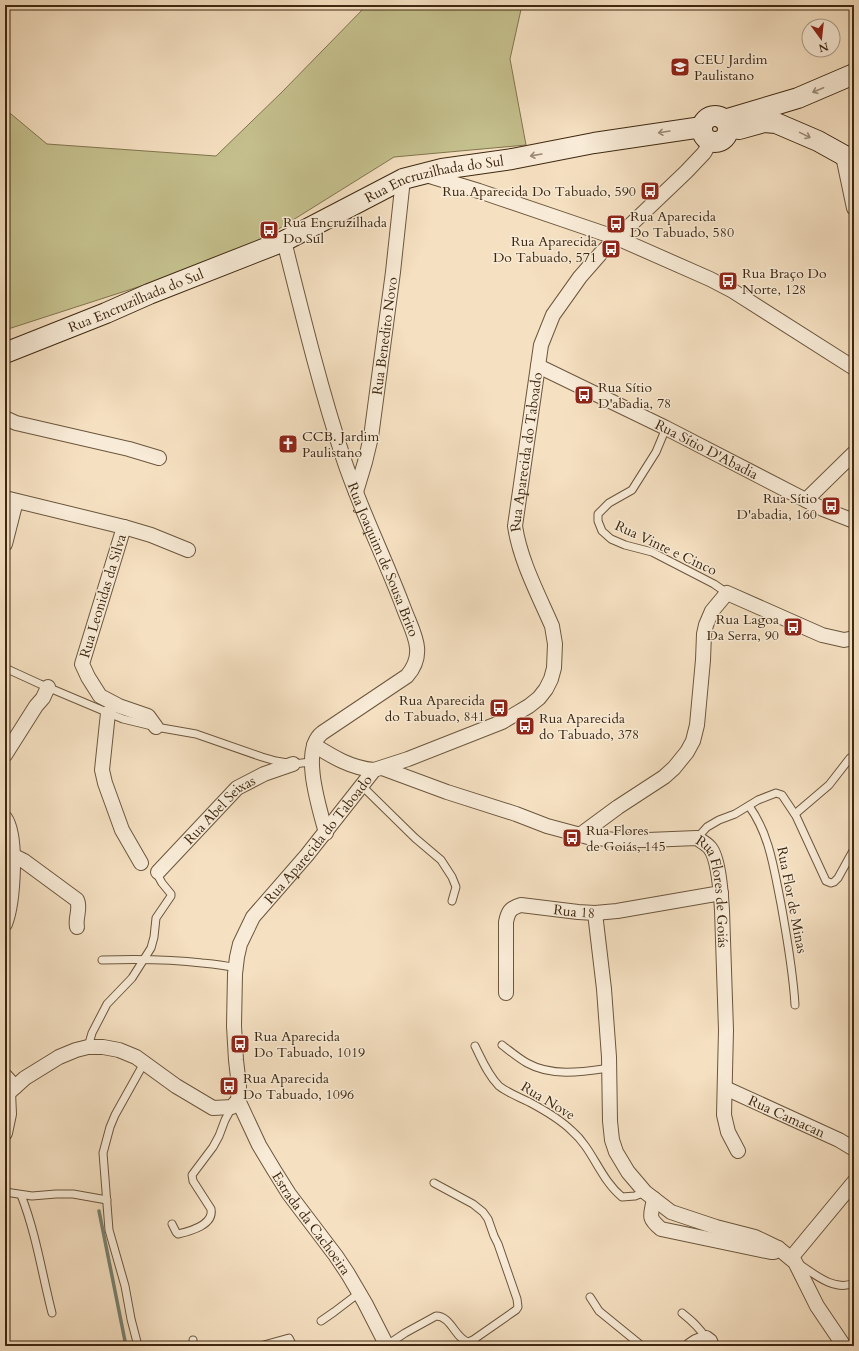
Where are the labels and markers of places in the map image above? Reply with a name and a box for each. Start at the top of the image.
place label: CEU Jardim Paulistano [694,50,768,85]
school or university icon: CEU Jardim Paulistano [669,56,691,78]
bus stop icon: Rua Aparecida Do Tabuado, 590 [639,180,661,202]
place label: Rua Aparecida Do Tabuado, 590 [442,182,636,201]
place label: Rua Aparecida Do Tabuado, 580 [630,207,734,242]
place label: Rua Encruzilhada Do Sul [283,213,387,248]
bus stop icon: Rua Aparecida Do Tabuado, 580 [605,213,627,235]
bus stop icon: Rua Encruzilhada Do Sul [258,219,280,241]
place label: Rua Aparecida Do Tabuado, 571 [493,232,597,267]
bus stop icon: Rua Aparecida Do Tabuado, 571 [600,238,622,260]
place label: Rua Braço Do Norte, 128 [742,264,827,299]
bus stop icon: Rua Braço Do Norte, 128 [717,270,739,292]
place label: Rua Sítio D'abadia, 78 [598,378,671,413]
bus stop icon: Rua Sítio D'abadia, 78 [573,384,595,406]
place label: CCB. Jardim Paulistano [302,427,380,462]
church icon: CCB. Jardim Paulistano [277,433,299,455]
place label: Rua Sítio D'abadia, 160 [737,489,817,524]
bus stop icon: Rua Sítio D'abadia, 160 [820,495,842,517]
place label: Rua Lagoa Da Serra, 90 [707,610,779,645]
bus stop icon: Rua Lagoa Da Serra, 90 [782,616,804,638]
place label: Rua Aparecida do Tabuado, 841 [385,691,485,726]
bus stop icon: Rua Aparecida do Tabuado, 841 [488,697,510,719]
place label: Rua Aparecida do Tabuado, 378 [539,709,639,744]
bus stop icon: Rua Aparecida do Tabuado, 378 [514,715,536,737]
place label: Rua Flores de Goiás, 145 [586,821,666,856]
bus stop icon: Rua Flores de Goiás, 145 [561,827,583,849]
place label: Rua Aparecida Do Tabuado, 1019 [254,1027,365,1062]
bus stop icon: Rua Aparecida Do Tabuado, 1019 [229,1033,251,1055]
place label: Rua Aparecida Do Tabuado, 1096 [243,1069,354,1104]
bus stop icon: Rua Aparecida Do Tabuado, 1096 [218,1075,240,1097]

